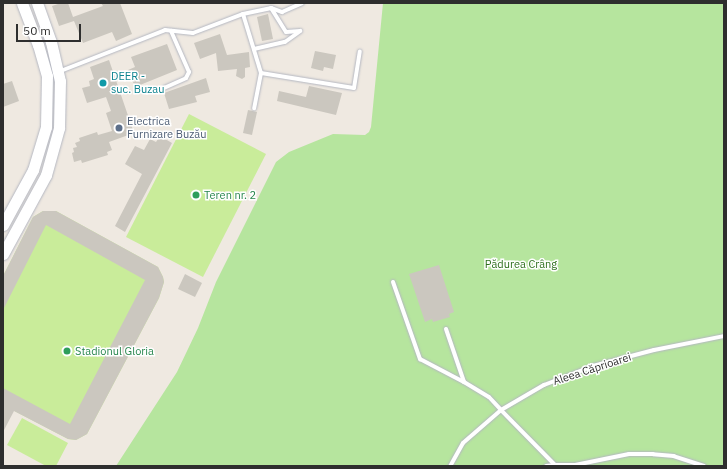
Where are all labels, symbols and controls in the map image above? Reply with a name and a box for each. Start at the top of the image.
scale bar [18,16,83,42]
text: 50 m [23,23,51,38]
place label: DEER - suc. Buzau [111,70,164,96]
marker: DEER - suc. Buzau [98,78,108,88]
place label: Electrica Furnizare Buzău [127,115,206,141]
marker: Electrica Furnizare Buzău [114,123,124,133]
place label: Teren nr. 2 [204,188,256,202]
marker: Teren nr. 2 [191,190,201,200]
park label: Pădurea Crâng [485,257,557,271]
place label: Stadionul Gloria [75,344,154,358]
marker: Stadionul Gloria [62,346,72,356]
street label: Aleea Căprioarei [551,350,633,388]

